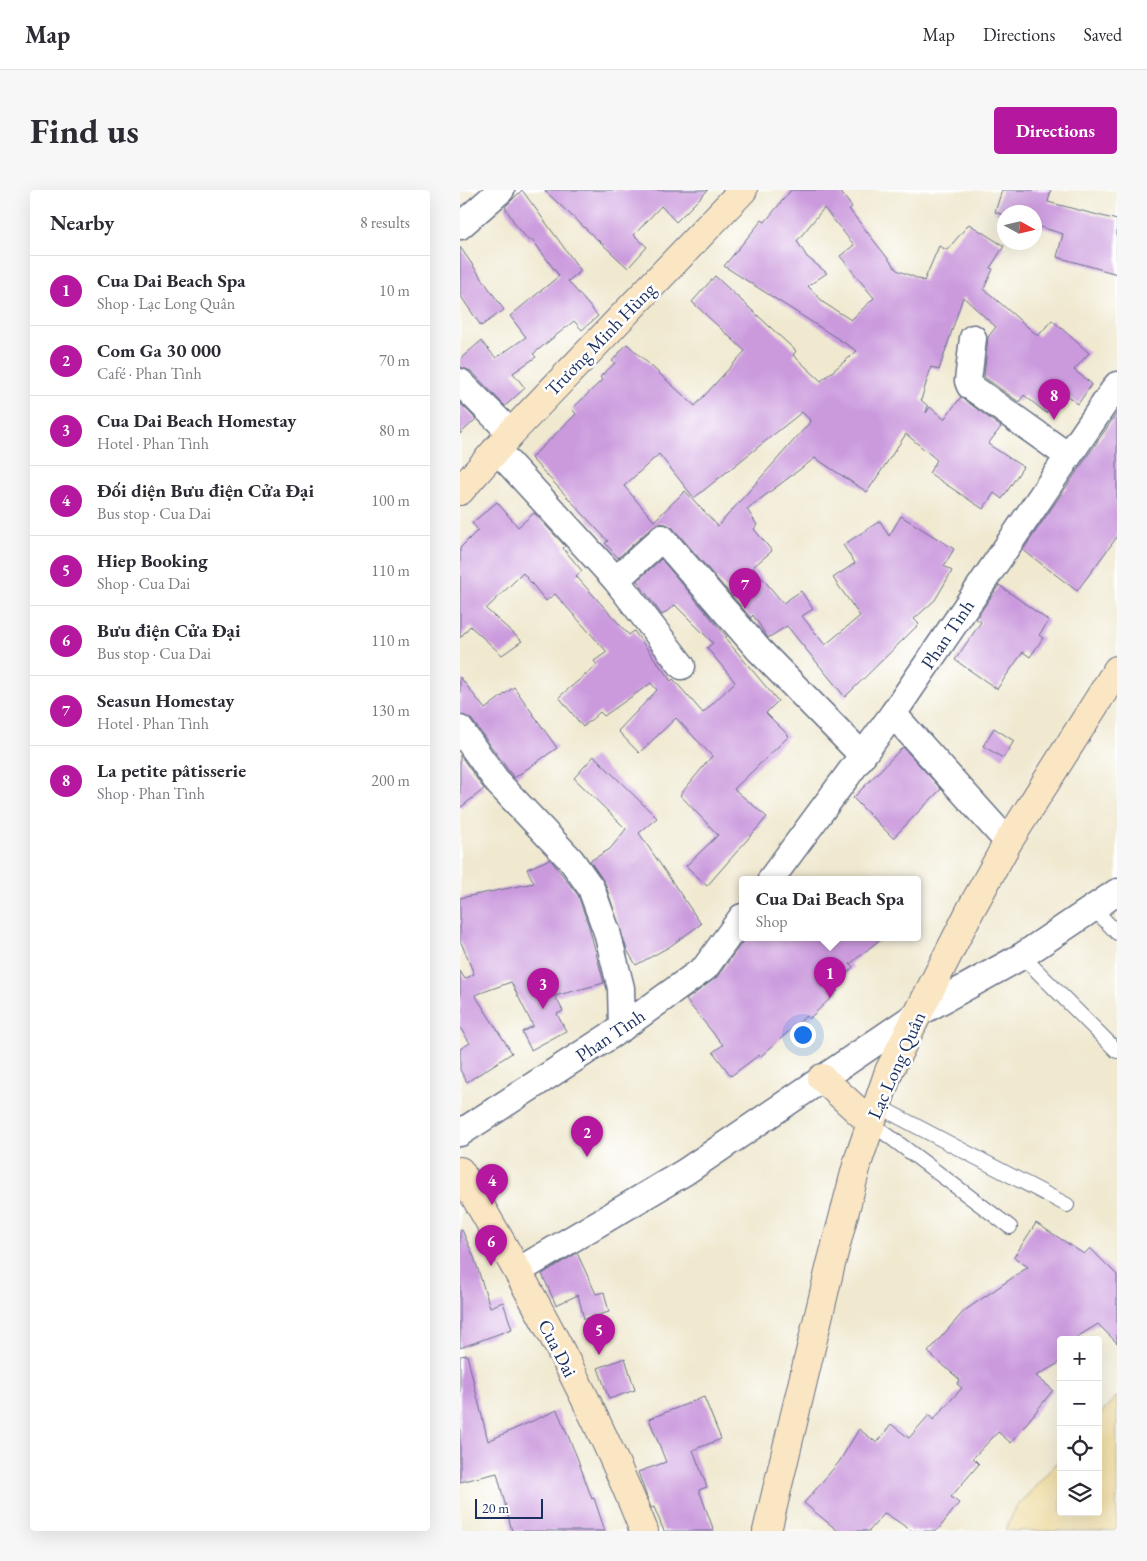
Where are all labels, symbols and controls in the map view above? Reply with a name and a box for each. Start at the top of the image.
text: Map [25,19,70,50]
text: Map [923,23,955,46]
text: Directions [983,23,1055,46]
text: Saved [1083,23,1122,46]
button: Directions [994,107,1117,154]
text: Find us [30,108,139,153]
north arrow [997,205,1042,250]
text: Nearby [50,209,114,236]
text: 8 results [360,212,410,233]
text: Cua Dai Beach Spa [97,268,246,293]
street label: Trương Minh Hùng [540,277,661,401]
text: 1 [62,280,70,301]
text: 10 m [379,280,410,301]
text: Shop · Lạc Long Quân [97,293,235,314]
text: Com Ga 30 000 [97,338,221,363]
text: 2 [62,350,70,371]
text: 70 m [379,350,410,371]
text: Café · Phan Tình [97,363,202,384]
pin: 8 [1038,379,1070,420]
text: Cua Dai Beach Homestay [97,408,296,433]
text: 3 [62,420,70,441]
text: 80 m [379,420,410,441]
text: Hotel · Phan Tình [97,433,209,454]
text: Đối diện Bưu điện Cửa Đại [97,478,314,503]
text: 4 [62,490,70,511]
text: 100 m [371,490,410,511]
text: Bus stop · Cua Dai [97,503,211,524]
text: Hiep Booking [97,548,208,573]
text: 5 [62,560,70,581]
text: 110 m [371,560,410,581]
pin: 7 [729,568,761,609]
text: Shop · Cua Dai [97,573,190,594]
street label: Phan Tình [915,594,980,674]
text: Bưu điện Cửa Đại [97,618,241,643]
text: 6 [62,630,70,651]
text: 110 m [371,630,410,651]
text: Bus stop · Cua Dai [97,643,211,664]
text: Seasun Homestay [97,688,234,713]
text: 7 [62,700,70,721]
text: 130 m [371,700,410,721]
text: Hotel · Phan Tình [97,713,209,734]
text: La petite pâtisserie [97,758,246,783]
text: 8 [62,770,70,791]
text: 200 m [371,770,410,791]
text: Shop · Phan Tình [97,783,205,804]
popup [739,876,921,941]
text: Cua Dai Beach Spa [756,886,904,911]
text: Shop [756,911,788,932]
pin: 1 [814,957,846,998]
pin: 3 [527,968,559,1009]
street label: Phan Tình [571,1003,650,1068]
street label: Lạc Long Quân [862,1008,931,1123]
your location [790,1022,816,1048]
pin: 2 [571,1116,603,1157]
pin: 4 [476,1164,508,1205]
pin: 6 [475,1225,507,1266]
pin: 5 [583,1314,615,1355]
street label: Cua Dai [532,1315,583,1382]
map controls [1057,1336,1102,1516]
button: + [1057,1336,1102,1381]
button: − [1057,1381,1102,1426]
button: locate [1057,1426,1102,1471]
button: layers [1057,1471,1102,1516]
scale bar [475,1496,542,1519]
text: 20 m [482,1499,509,1517]

